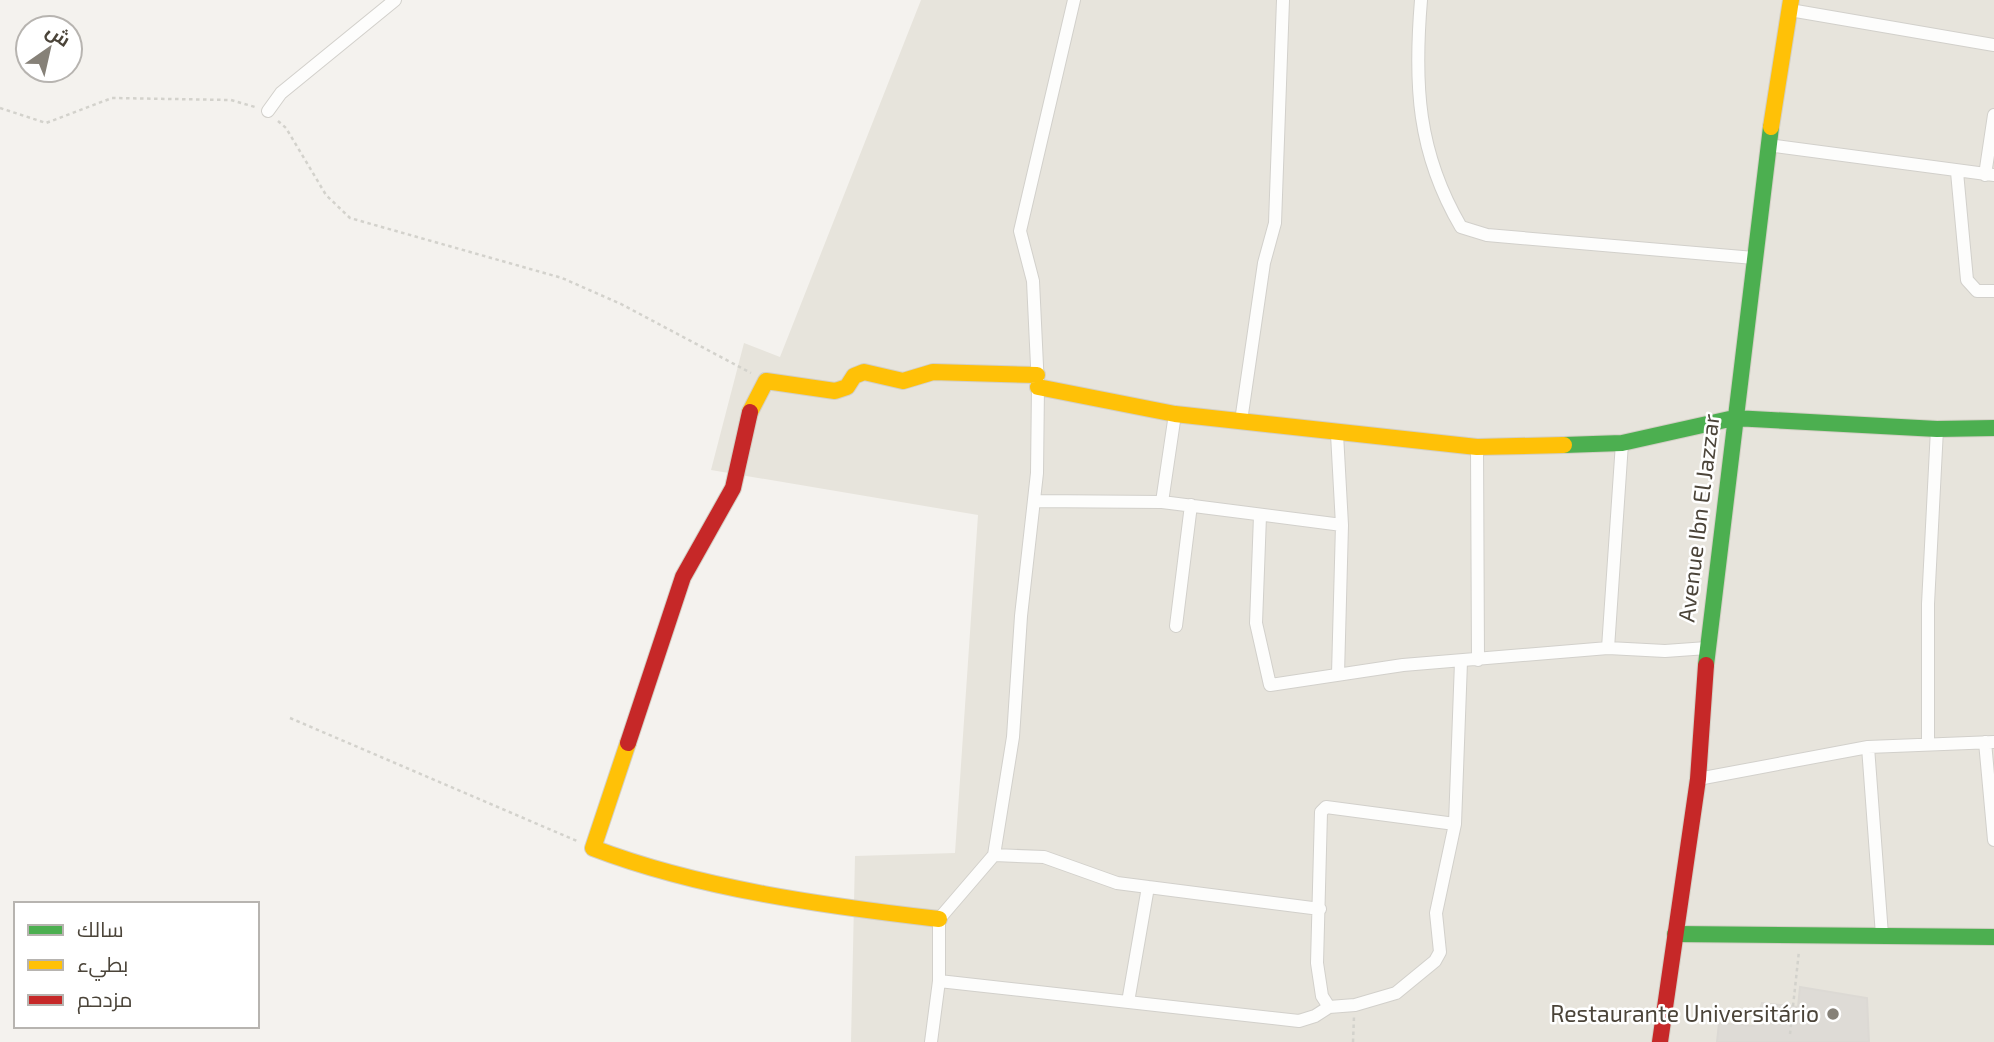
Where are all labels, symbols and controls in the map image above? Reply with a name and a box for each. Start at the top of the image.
north arrow [14,14,84,84]
text: ش [42,18,75,52]
street label: Avenue Ibn El Jazzar [1671,412,1725,624]
legend [14,902,259,1028]
text: سالك [77,916,124,941]
text: بطيء [77,951,128,981]
text: مزدحم [77,986,132,1014]
place label: Restaurante Universitário [1550,999,1819,1027]
marker: Restaurante Universitário [1825,1006,1841,1022]

